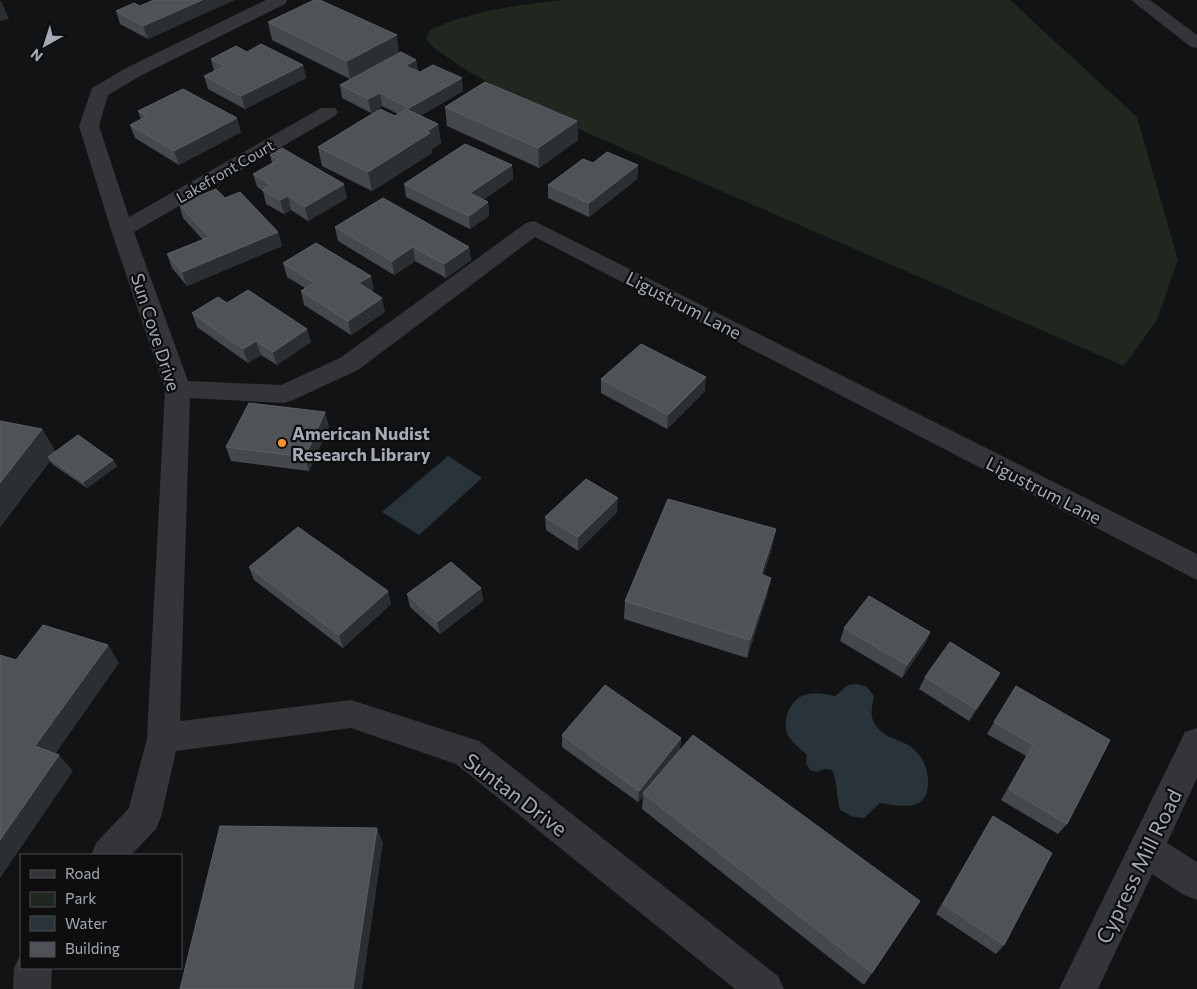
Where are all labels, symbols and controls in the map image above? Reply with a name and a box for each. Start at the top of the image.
north arrow [20,20,70,70]
text: N [27,46,46,65]
street label: Lakefront Court [173,136,277,206]
street label: Ligustrum Lane [623,267,745,343]
street label: Sun Cove Drive [127,270,185,394]
place label: American Nudist Research Library [292,422,431,465]
marker: American Nudist Research Library [276,437,288,449]
street label: Ligustrum Lane [983,452,1105,528]
street label: Suntan Drive [460,747,572,841]
street label: Cypress Mill Road [1090,785,1186,947]
legend [20,854,182,969]
text: Road [65,864,100,882]
text: Park [65,889,96,907]
text: Water [65,914,107,932]
text: Building [65,939,120,957]

